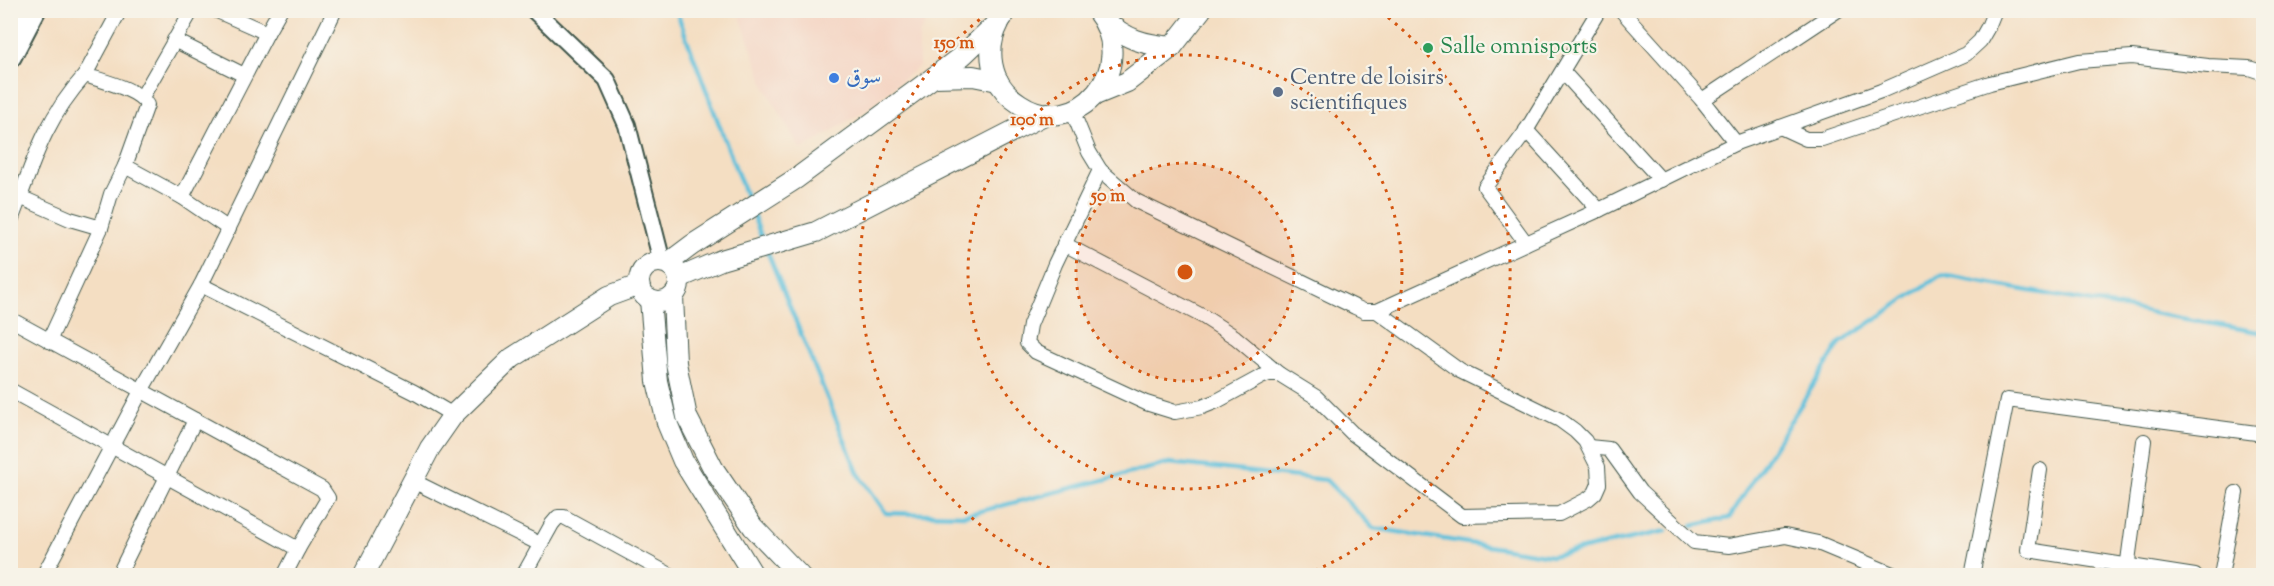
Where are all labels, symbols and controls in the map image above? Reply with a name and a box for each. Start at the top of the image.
text: 150 m [934,31,974,57]
place label: Salle omnisports [1440,32,1597,64]
marker: Salle omnisports [1421,41,1435,55]
place label: سوق [846,62,881,94]
place label: Centre de loisirs scientifiques [1290,63,1444,120]
marker: سوق [827,71,841,85]
marker: Centre de loisirs scientifiques [1271,85,1285,99]
text: 100 m [1010,108,1054,134]
text: 50 m [1089,184,1125,210]
centre of rings [1175,262,1195,282]

